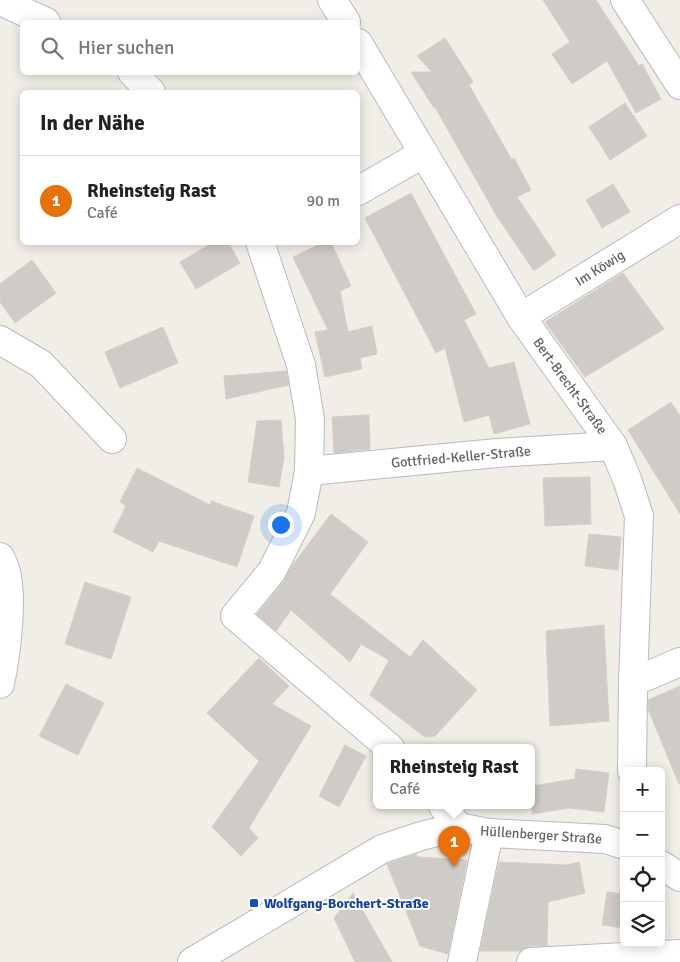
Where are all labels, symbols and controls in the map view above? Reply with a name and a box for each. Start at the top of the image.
search box [20,20,360,75]
icon: search [38,34,66,62]
text: Hier suchen [78,36,174,60]
text: In der Nähe [40,110,145,136]
text: Rheinsteig Rast [87,179,216,203]
text: 1 [52,191,60,211]
text: 90 m [306,191,340,211]
text: Café [87,203,118,223]
street label: Im Köwig [572,246,628,290]
street label: Bert-Brecht-Straße [529,334,611,438]
street label: Gottfried-Keller-Straße [390,442,532,472]
your location [268,512,294,538]
popup [373,744,535,809]
text: Rheinsteig Rast [389,755,519,779]
map controls [620,767,665,947]
button: + [620,767,665,812]
text: Café [389,779,420,799]
button: − [620,812,665,857]
street label: Hüllenberger Straße [479,822,603,848]
pin: 1 [438,826,470,867]
button: locate [620,857,665,902]
place label: Wolfgang-Borchert-Straße [264,895,429,912]
marker: Wolfgang-Borchert-Straße [248,897,260,909]
button: layers [620,902,665,947]

